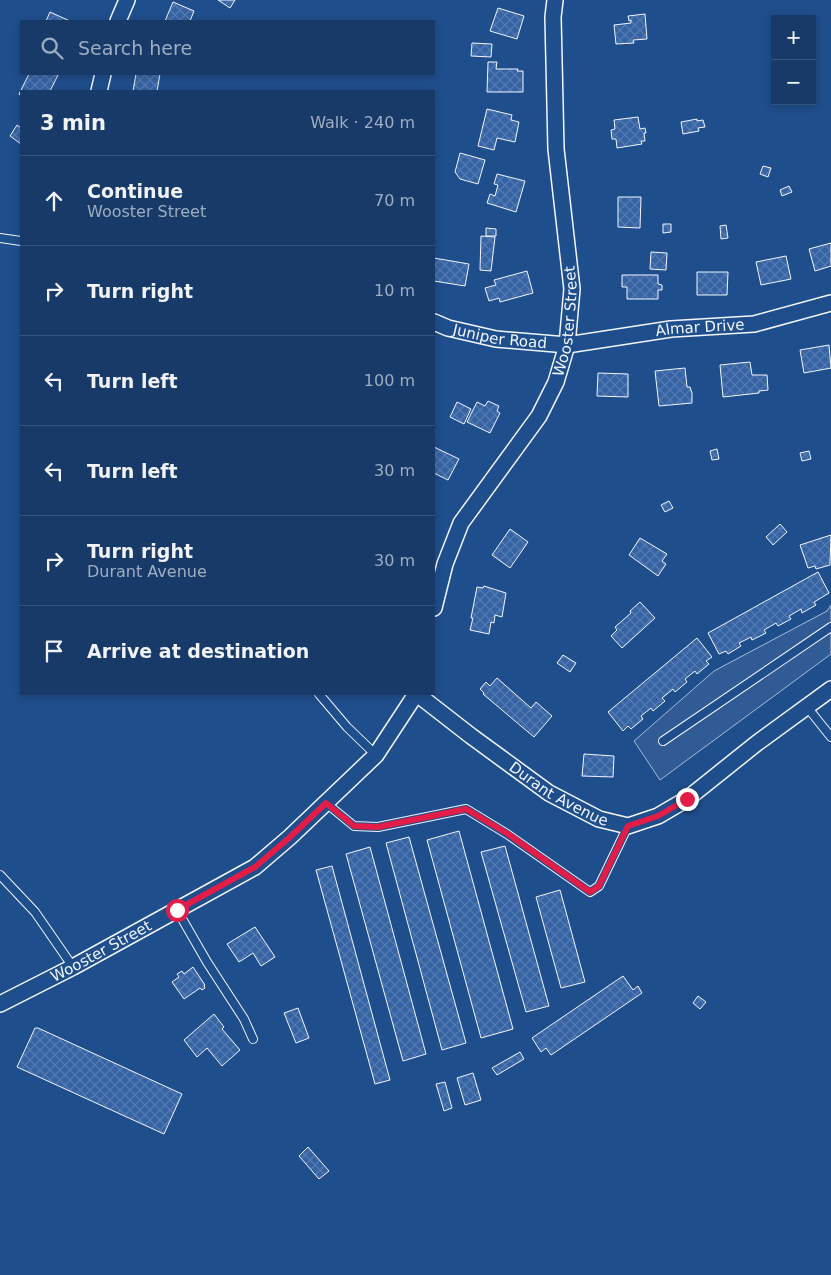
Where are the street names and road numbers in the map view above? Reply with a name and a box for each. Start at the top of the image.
street label: Wooster Street [549,265,581,379]
street label: Almar Drive [654,316,745,340]
street label: Juniper Road [450,320,548,352]
street label: Durant Avenue [506,758,610,830]
street label: Wooster Street [48,917,155,986]

